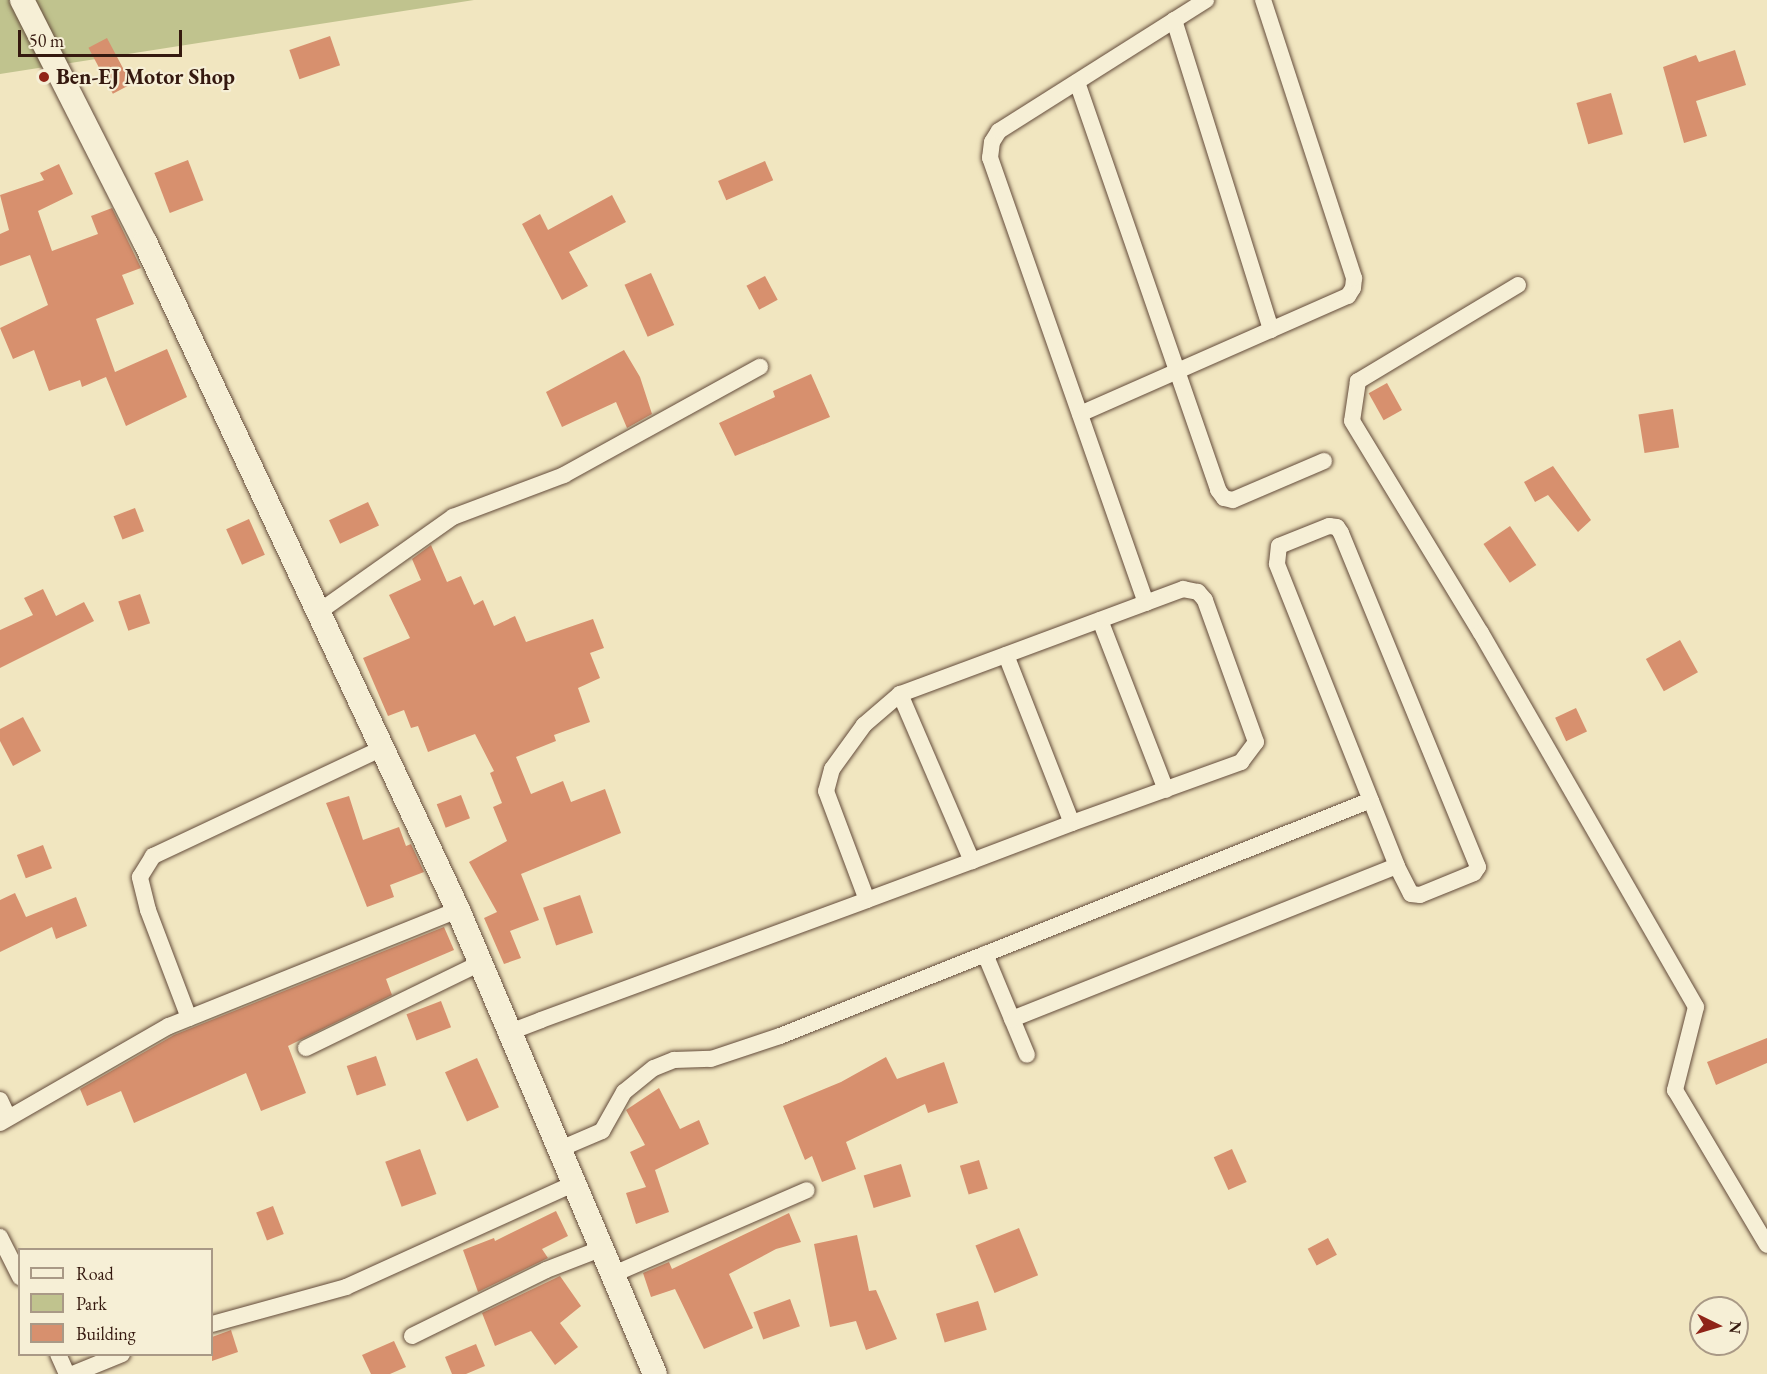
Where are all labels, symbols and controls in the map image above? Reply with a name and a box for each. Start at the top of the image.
scale bar [21,18,184,56]
text: 50 m [29,29,64,52]
place label: Ben-EJ Motor Shop [56,64,235,90]
marker: Ben-EJ Motor Shop [37,70,51,84]
legend [18,1248,213,1356]
text: Road [76,1262,114,1285]
text: Park [76,1292,107,1315]
north arrow [1689,1296,1749,1356]
text: N [1724,1320,1746,1335]
text: Building [76,1322,136,1345]

